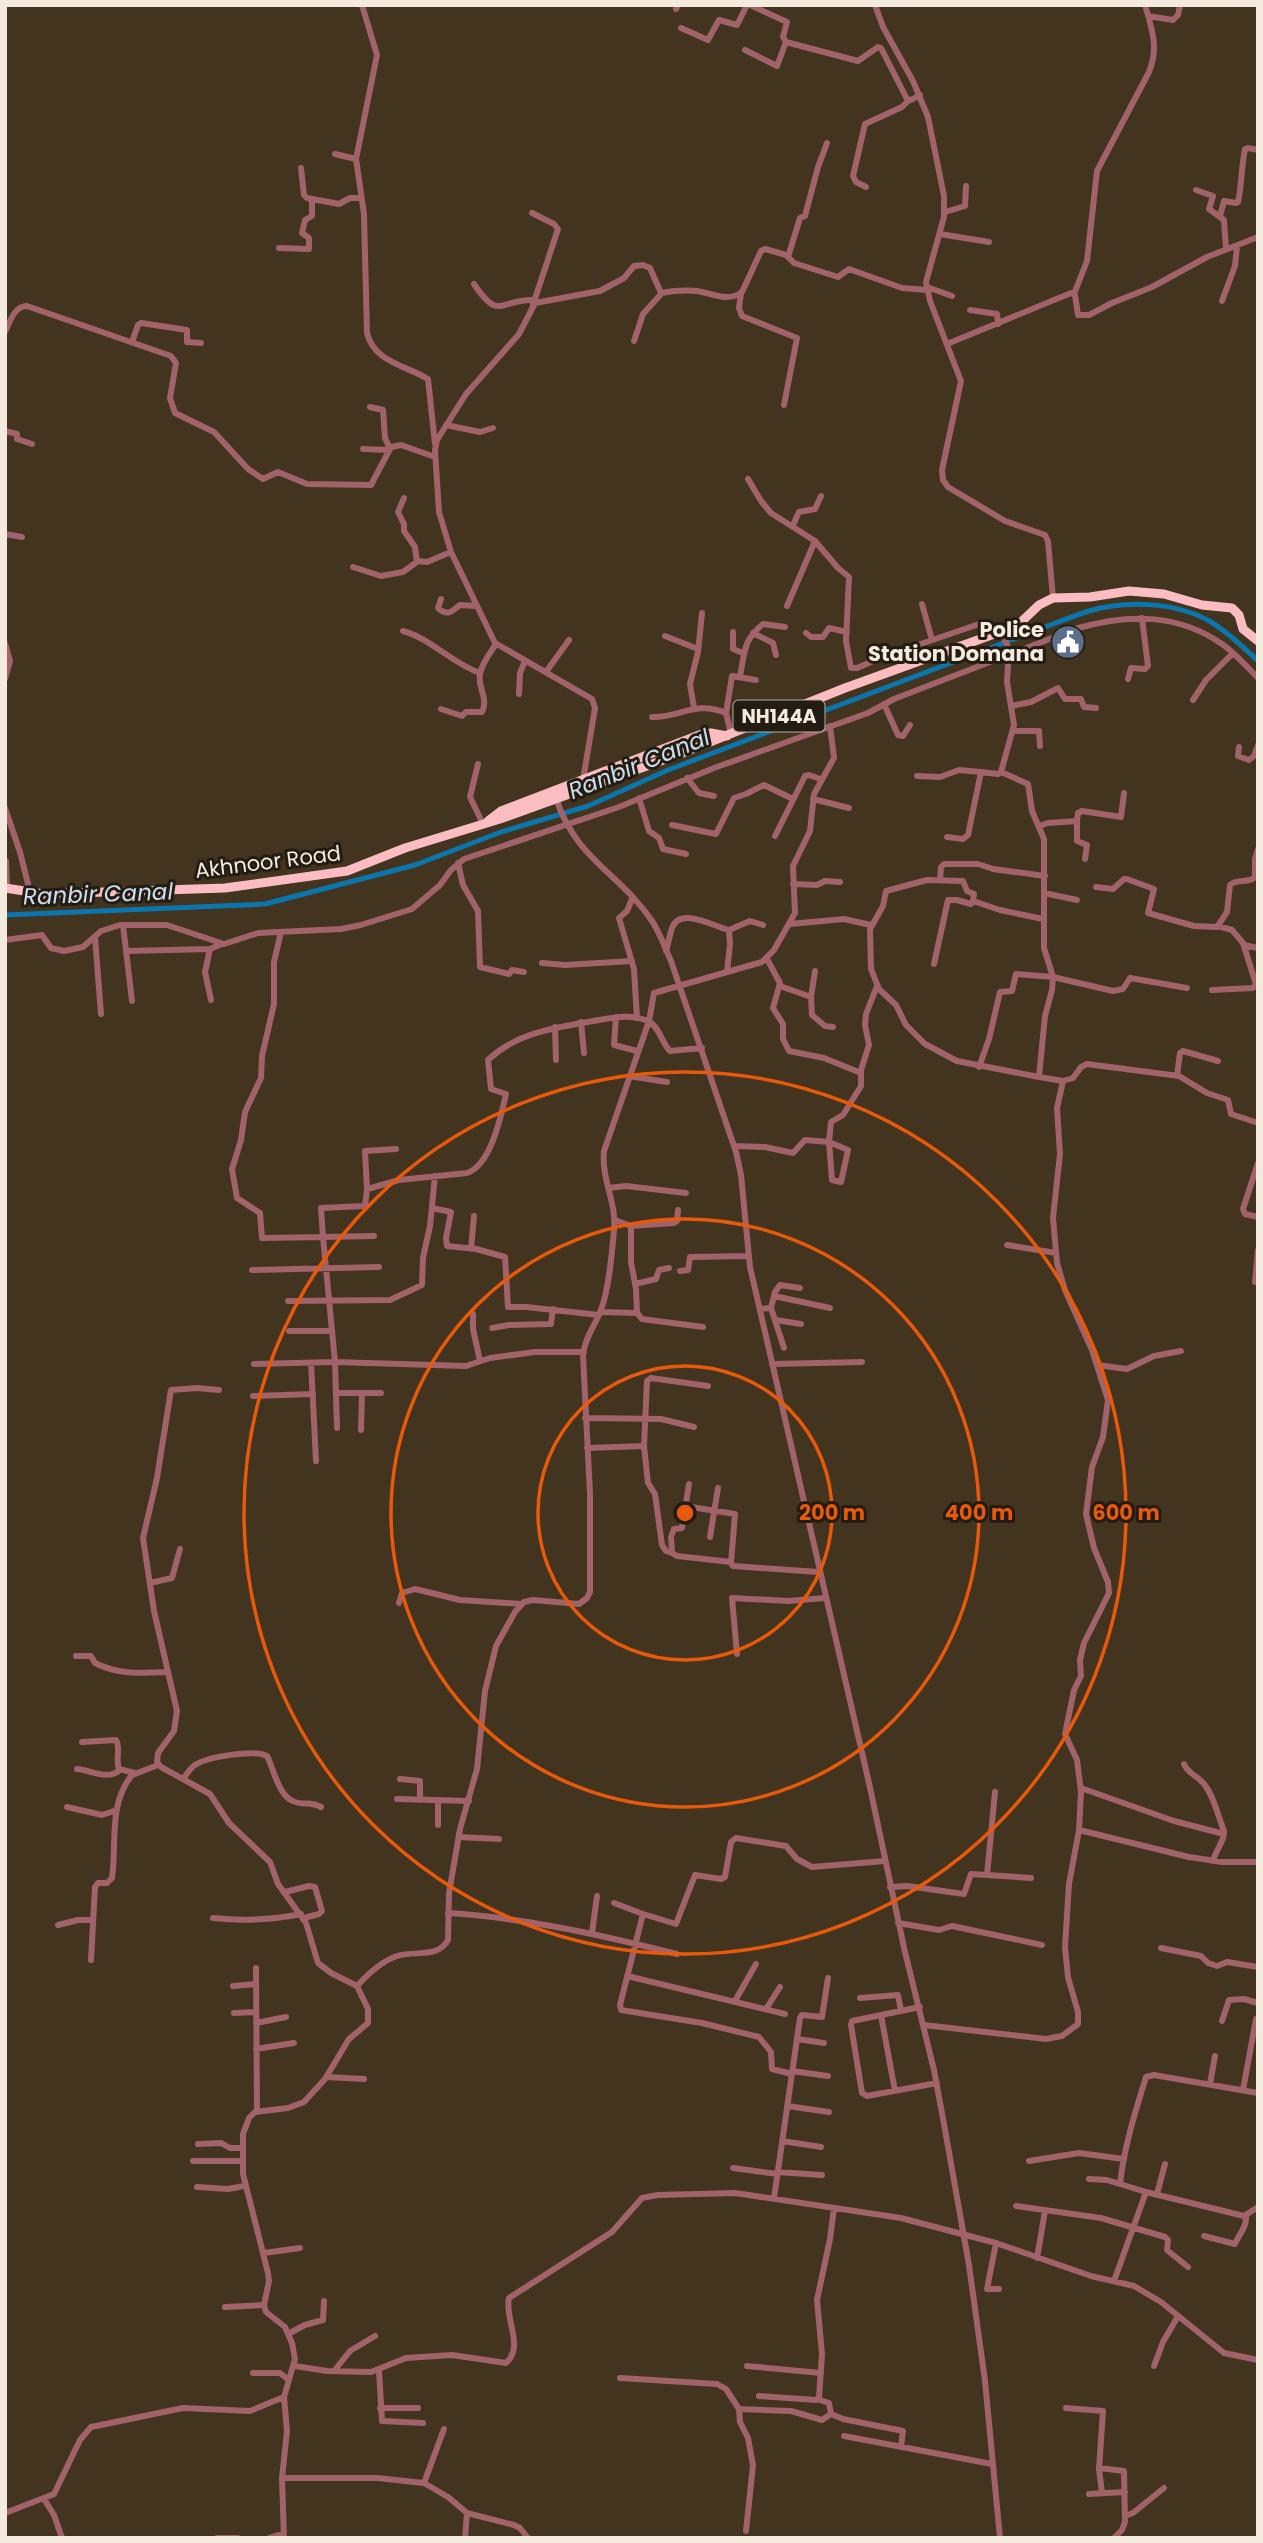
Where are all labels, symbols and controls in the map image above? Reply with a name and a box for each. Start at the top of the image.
place label: Police Station Domana [868,615,1044,668]
public building icon: Police Station Domana [1049,623,1087,661]
road number: NH144A [734,701,824,732]
water label: Ranbir Canal [563,721,715,807]
street label: Akhnoor Road [193,838,343,885]
water label: Ranbir Canal [22,875,174,913]
text: 200 m [799,1498,865,1527]
text: 400 m [945,1498,1013,1527]
text: 600 m [1092,1498,1160,1527]
centre of rings [673,1501,697,1525]

